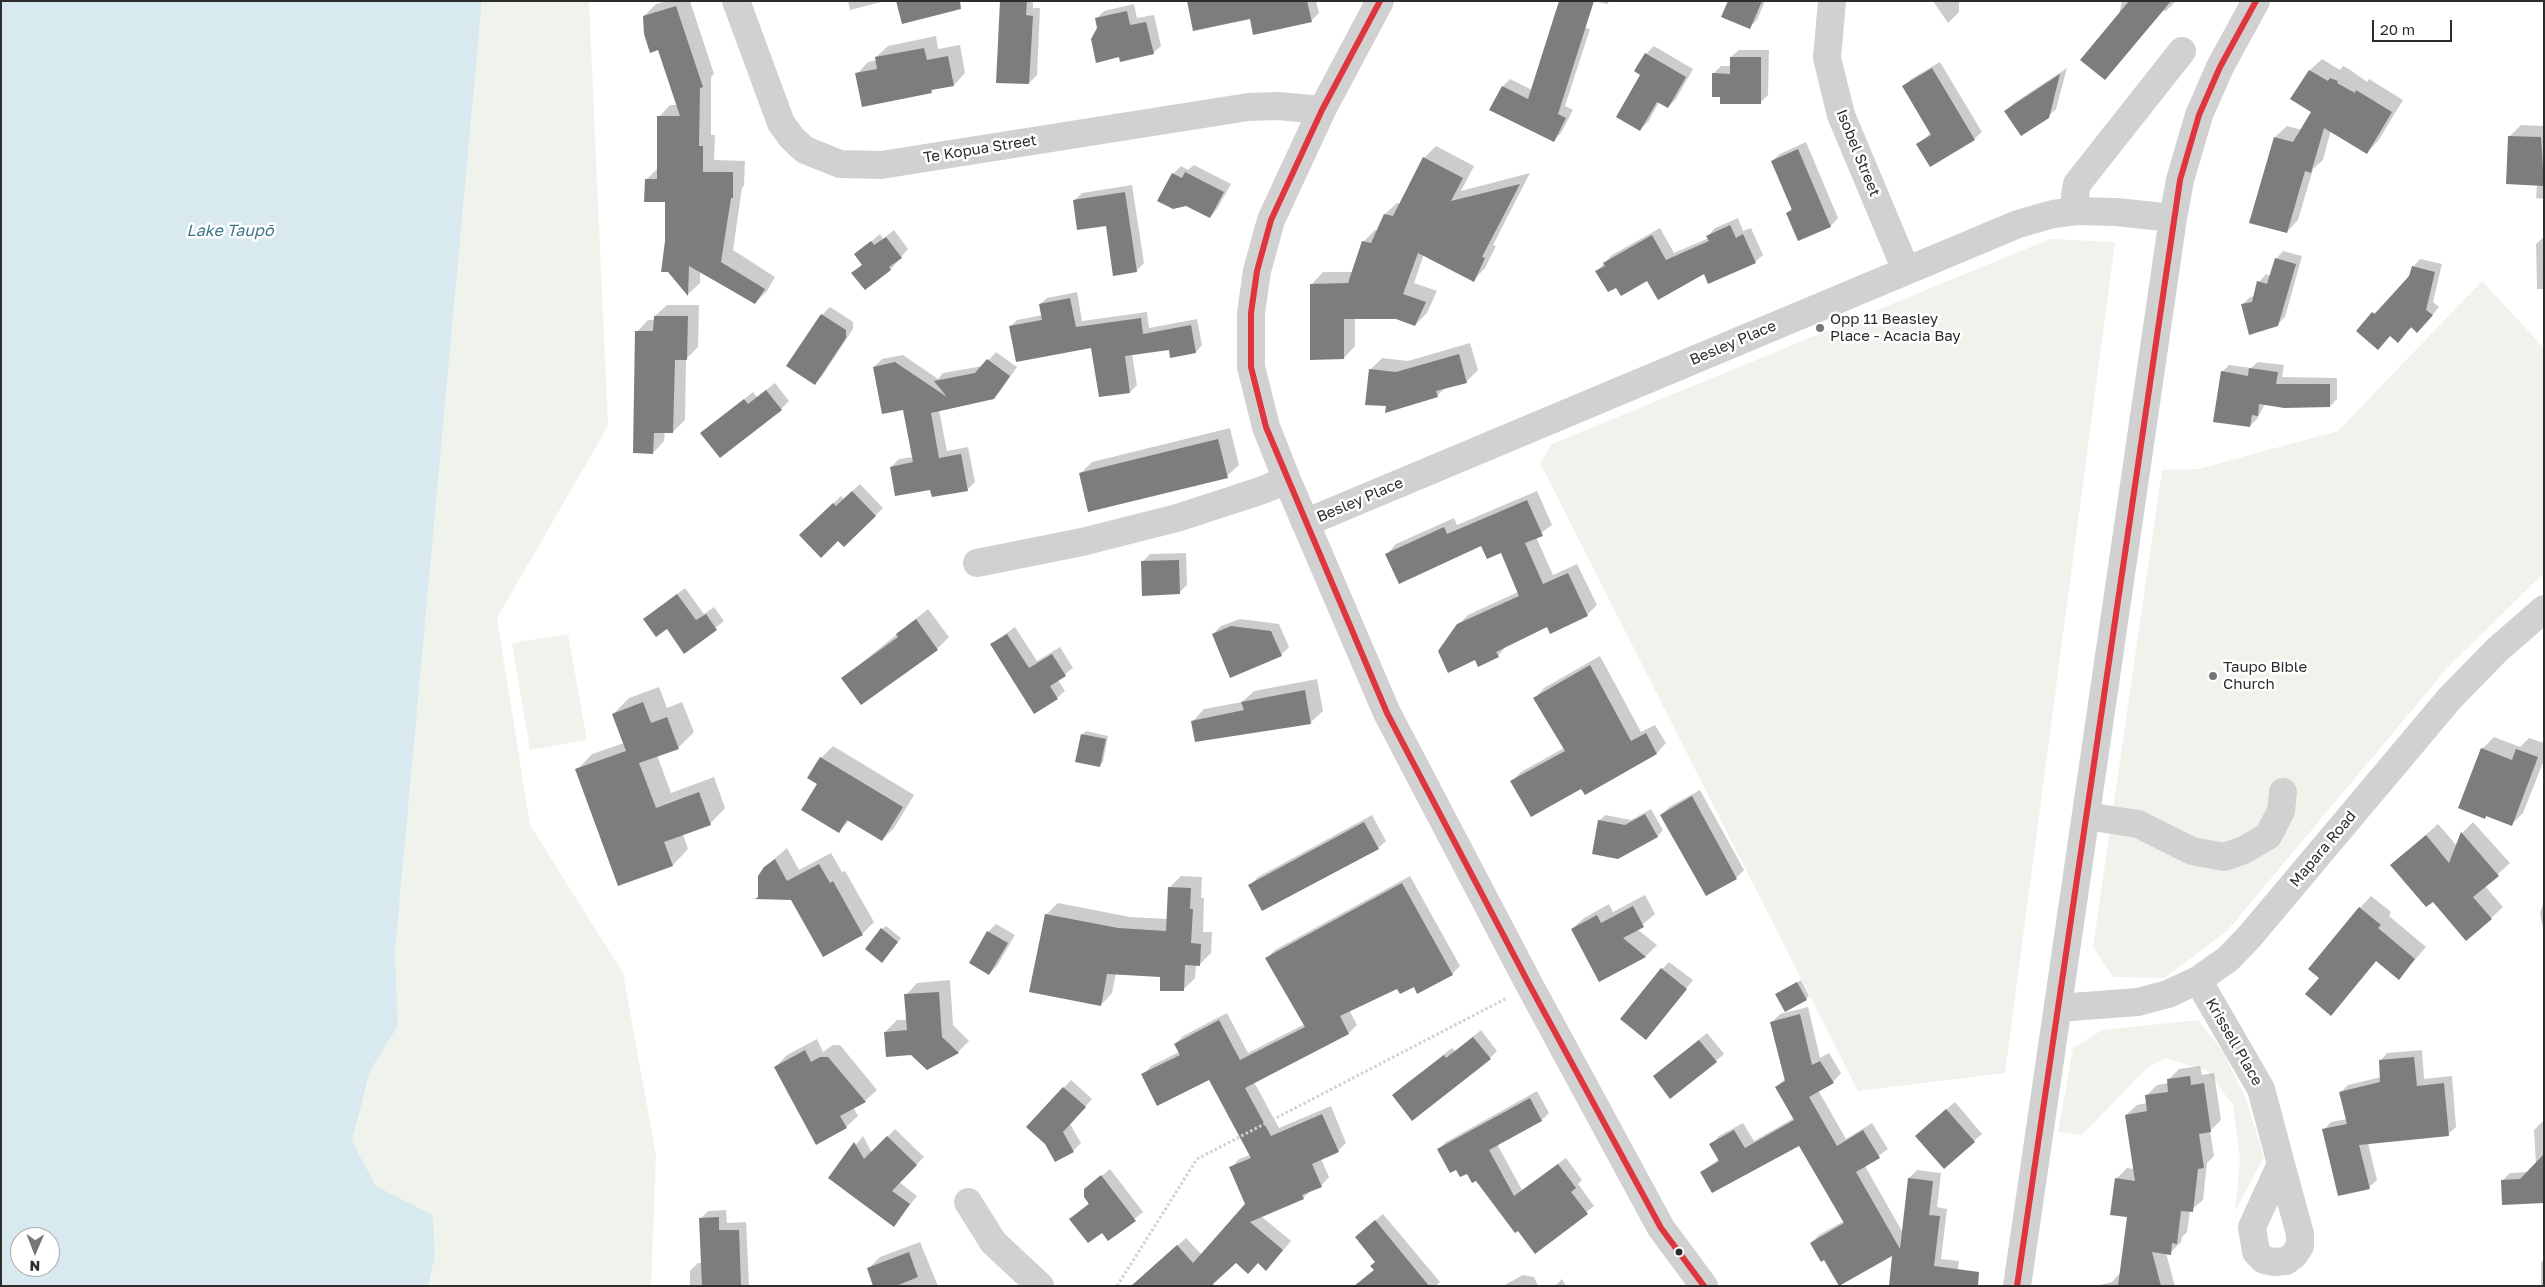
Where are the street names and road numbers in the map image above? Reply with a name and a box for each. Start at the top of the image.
street label: Isobel Street [1832,107,1884,199]
street label: Te Kopua Street [922,131,1038,167]
street label: Besley Place [1687,317,1779,369]
street label: Besley Place [1314,474,1406,526]
street label: Mapara Road [2286,807,2360,891]
street label: Krissell Place [2202,995,2266,1089]

